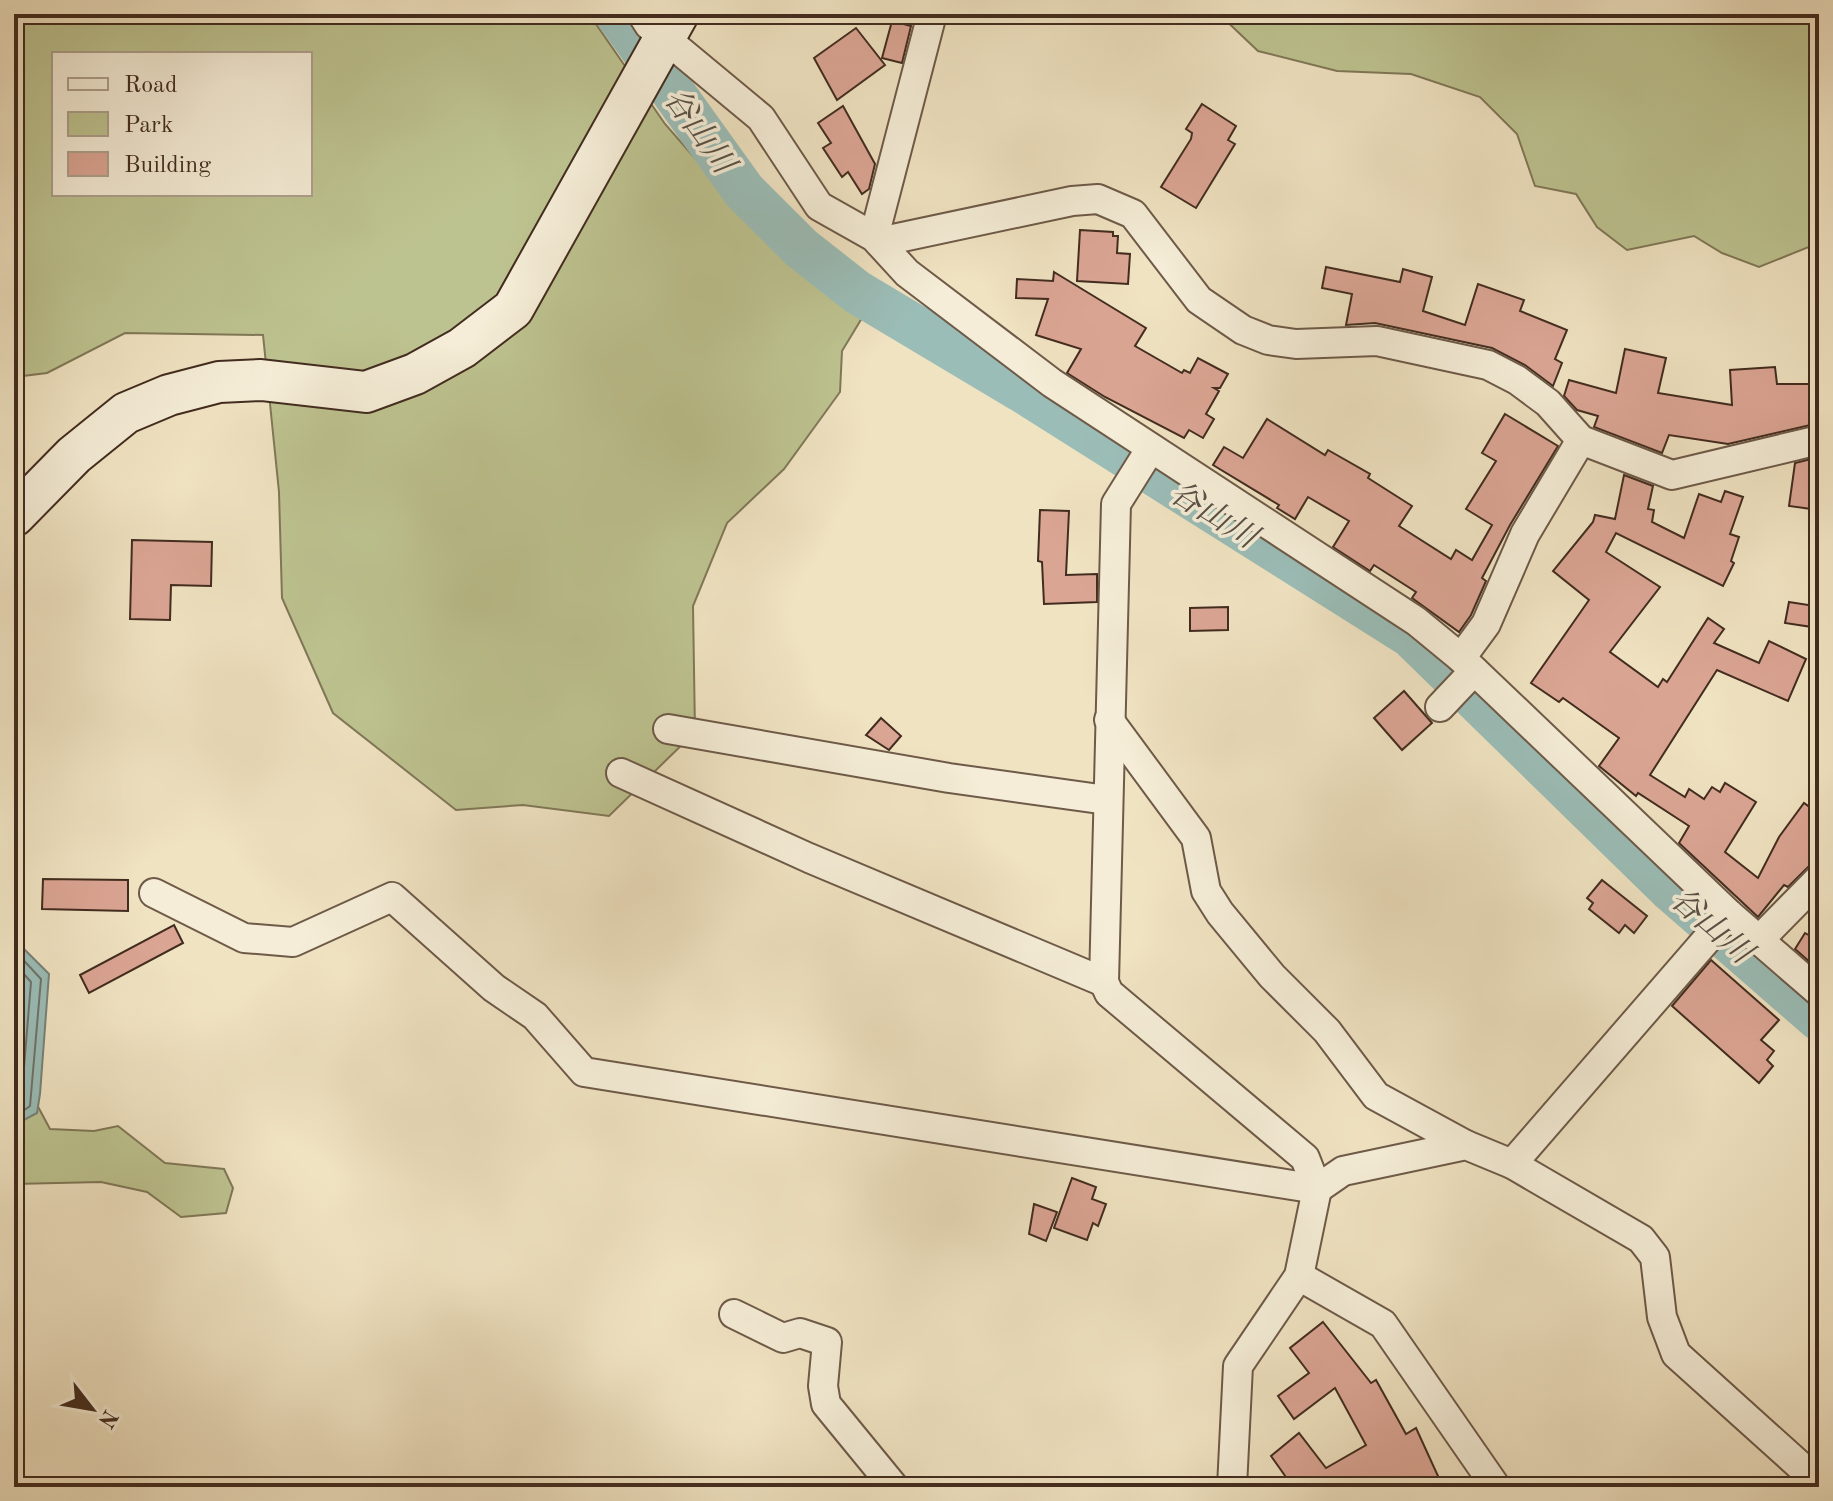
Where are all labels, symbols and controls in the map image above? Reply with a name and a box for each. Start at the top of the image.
legend [52,52,312,196]
text: Road [124,74,177,98]
water label: 谷山川 [656,82,743,182]
text: Park [124,114,173,138]
text: Building [124,154,211,178]
water label: 谷山川 [1163,475,1266,557]
water label: 谷山川 [1663,881,1761,973]
north arrow [52,1369,132,1449]
text: N [94,1405,121,1431]

